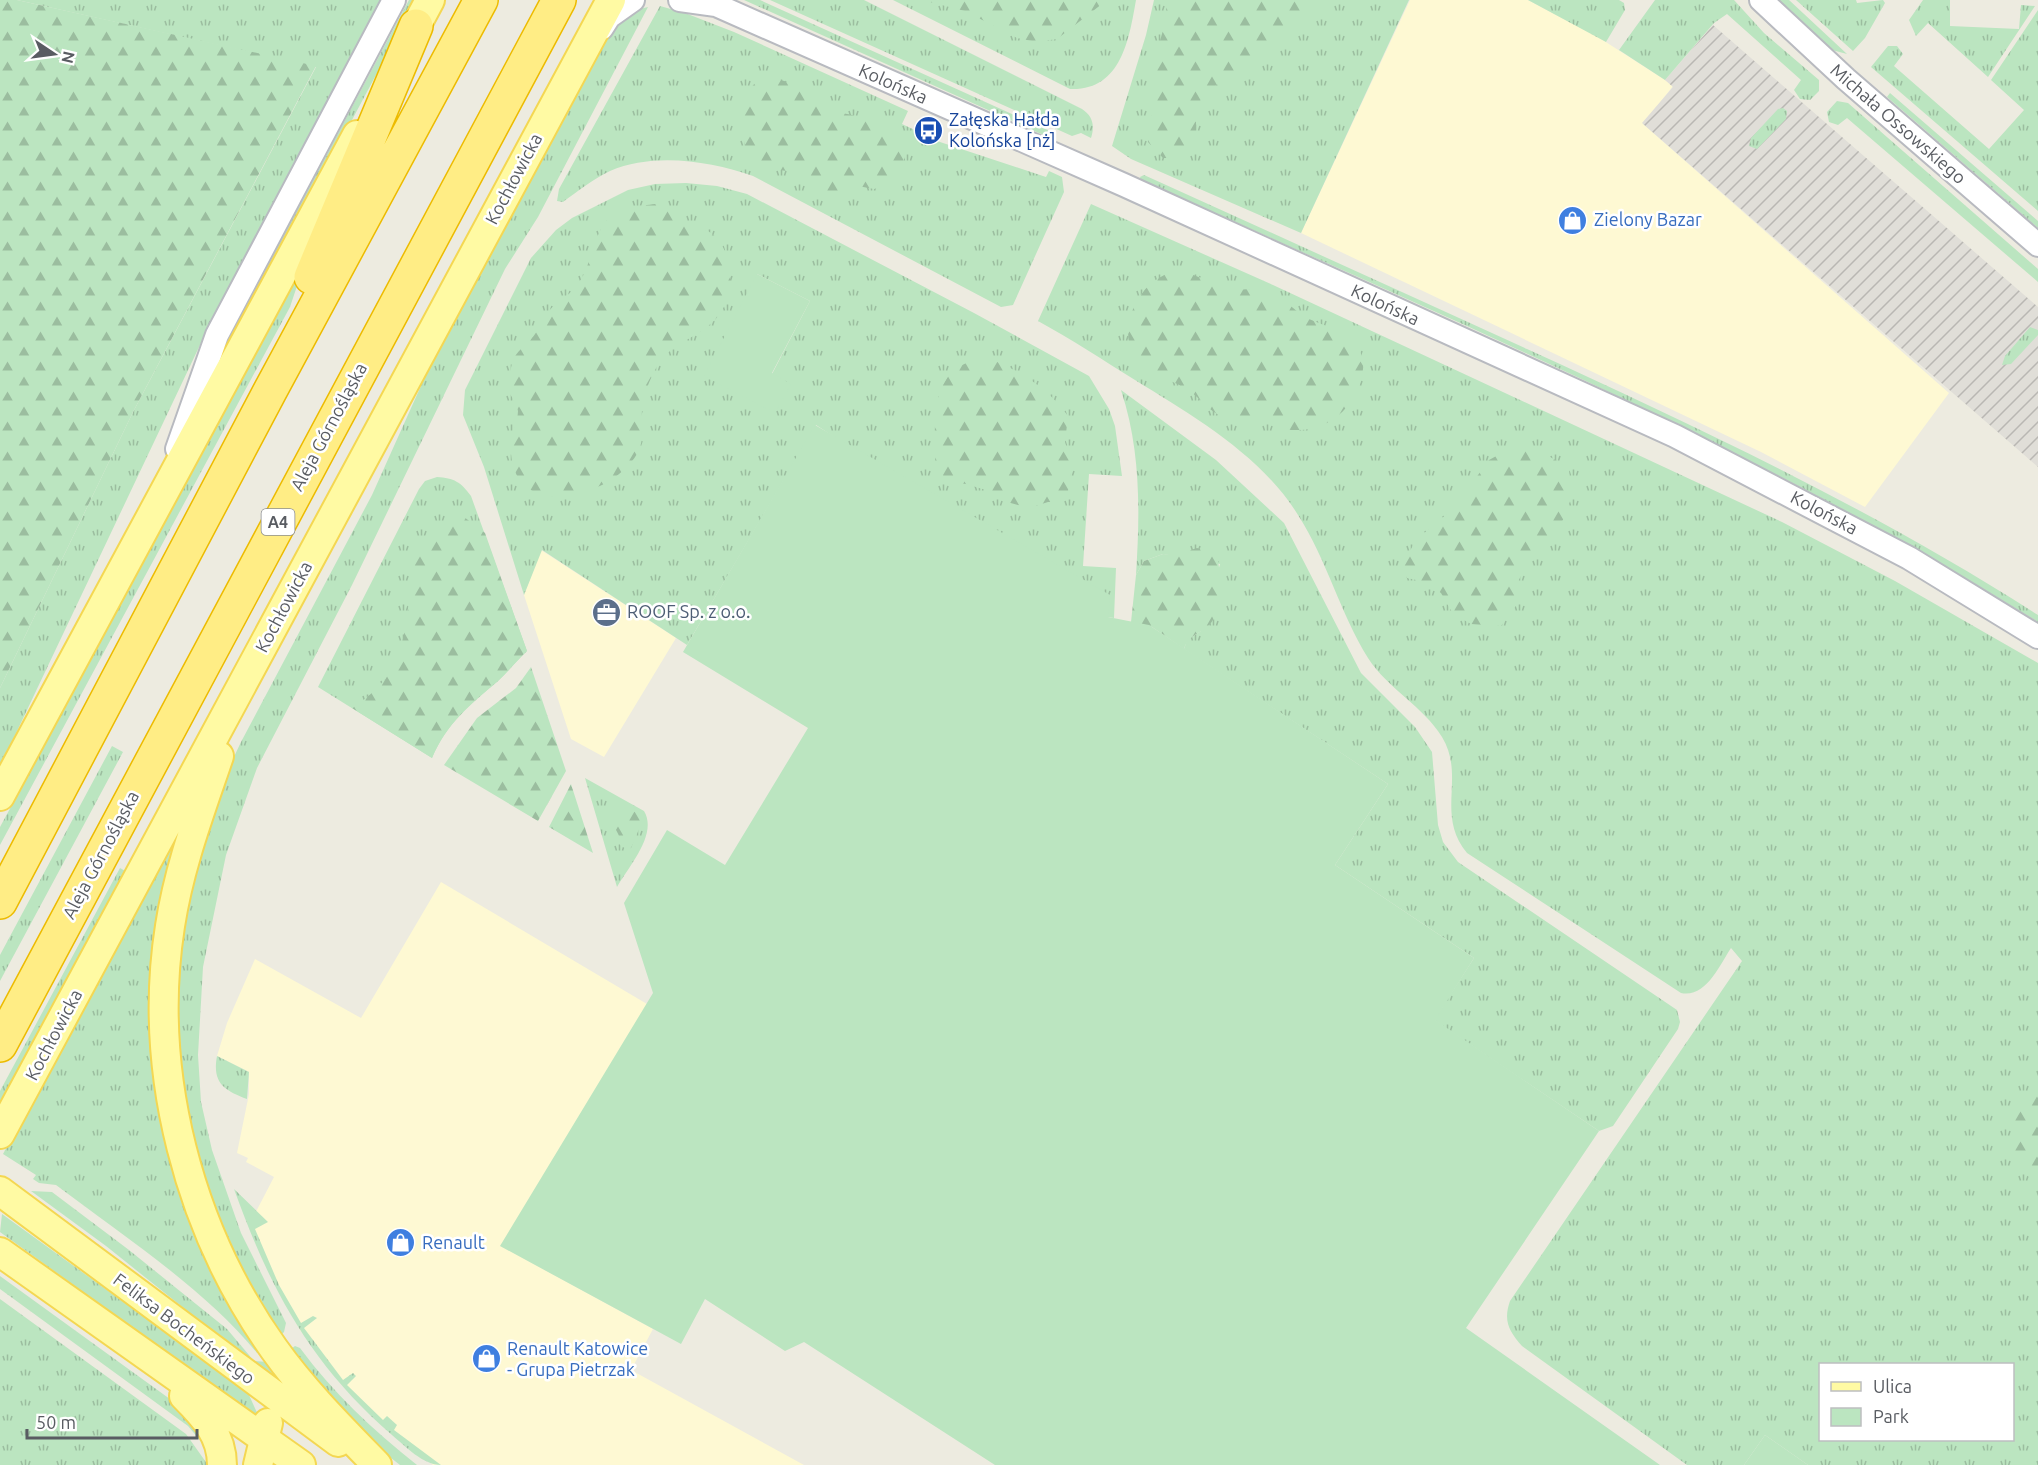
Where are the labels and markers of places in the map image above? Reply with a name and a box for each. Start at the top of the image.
place label: Załęska Hałda Kolońska [nż] [949,109,1060,150]
bus stop icon: Załęska Hałda Kolońska [nż] [912,114,944,146]
shop icon: Zielony Bazar [1557,204,1589,236]
place label: Zielony Bazar [1594,209,1702,229]
office icon: ROOF Sp. z o.o. [590,596,622,628]
place label: ROOF Sp. z o.o. [627,601,750,621]
shop icon: Renault [385,1227,417,1259]
place label: Renault [422,1232,485,1252]
place label: Renault Katowice - Grupa Pietrzak [507,1338,648,1379]
shop icon: Renault Katowice - Grupa Pietrzak [470,1343,502,1375]

